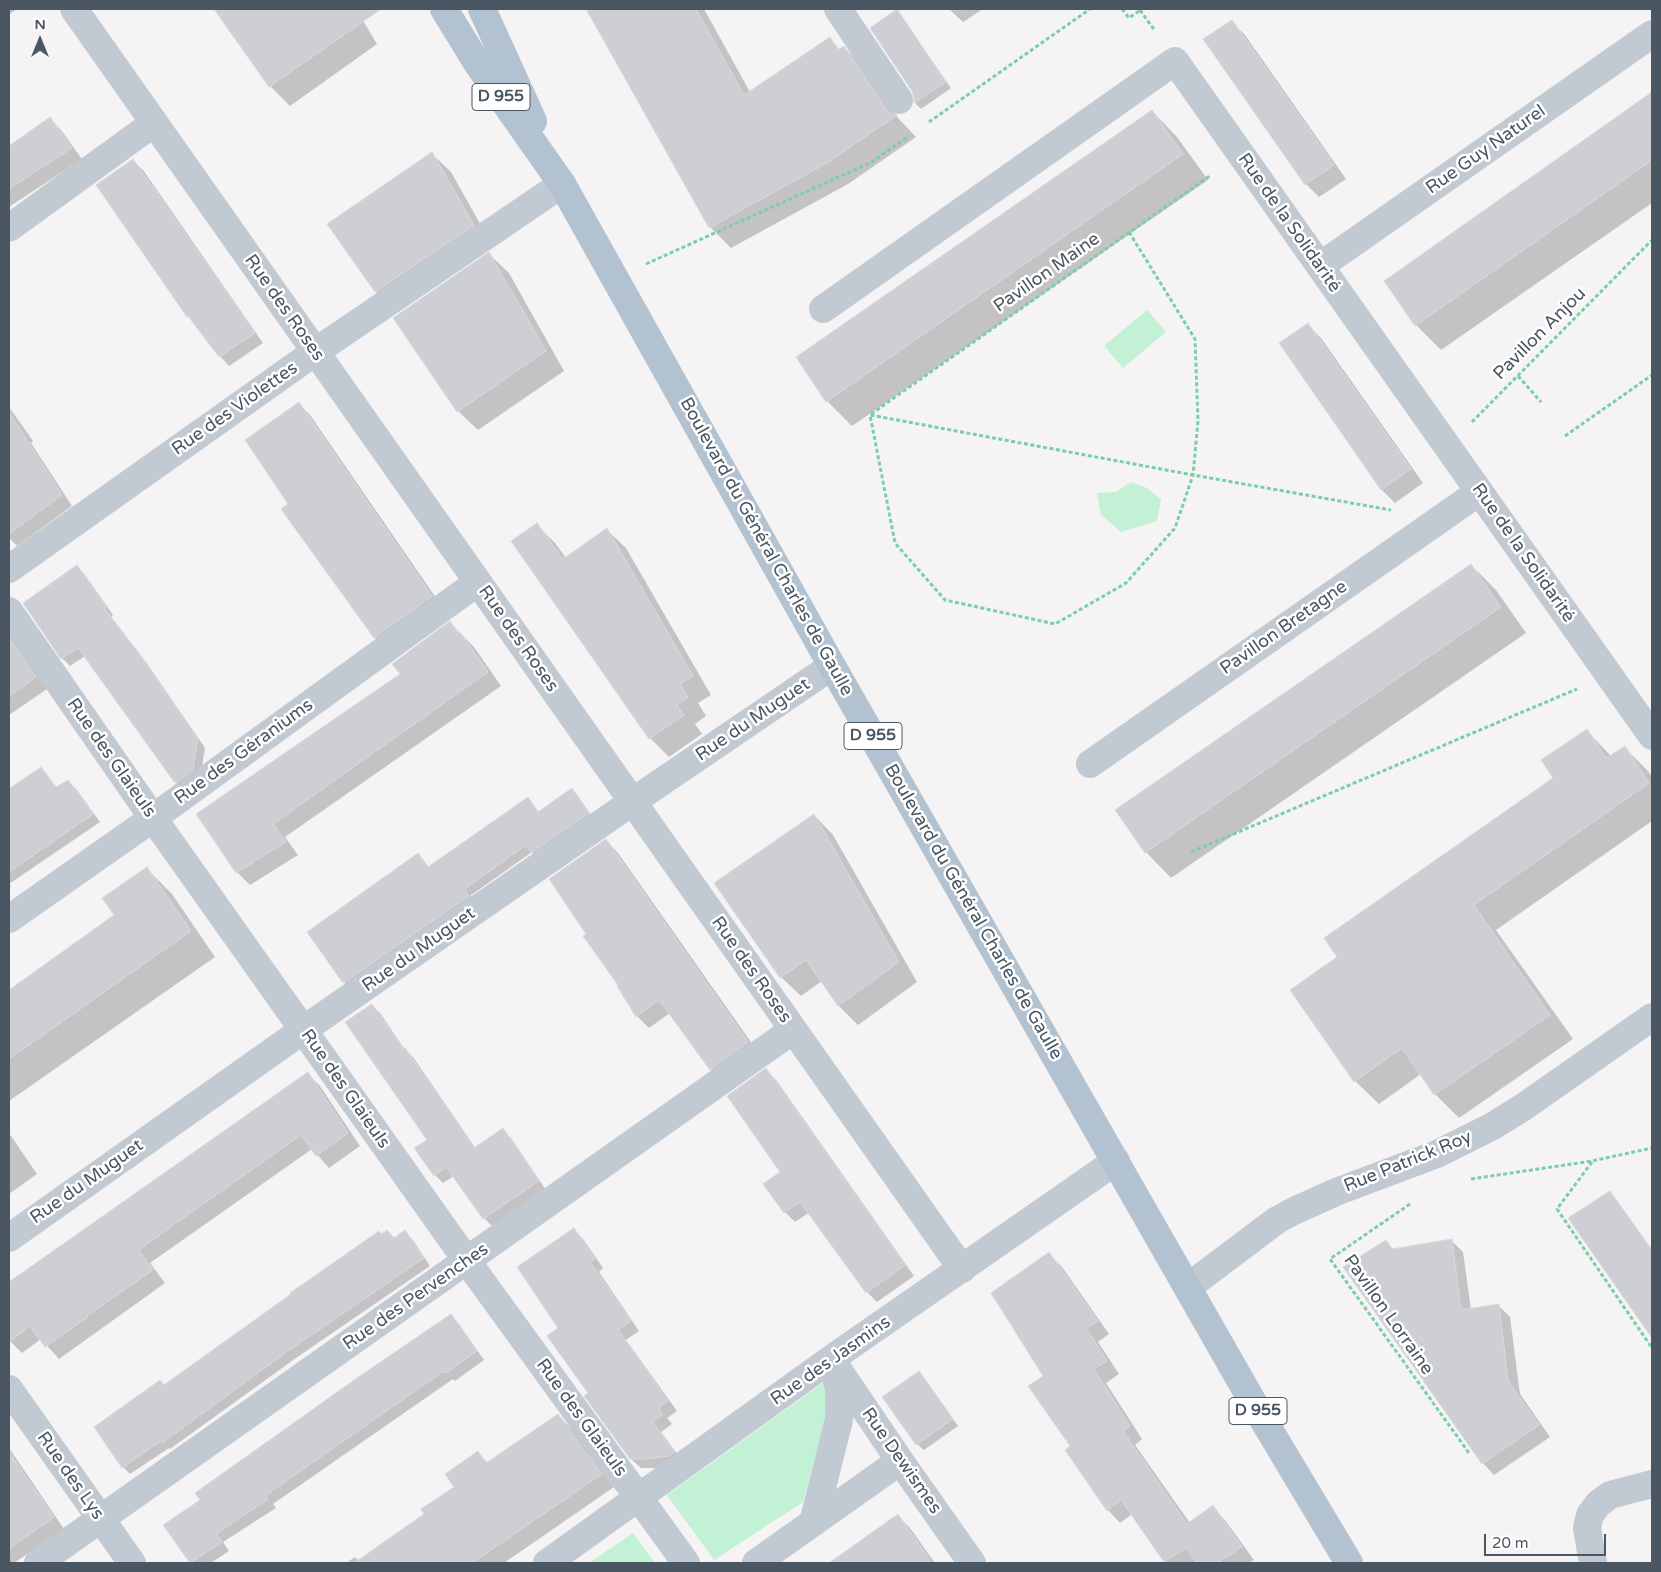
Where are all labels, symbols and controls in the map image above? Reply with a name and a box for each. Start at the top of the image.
north arrow [15,15,65,65]
text: N [34,16,46,33]
road number: D 955 [472,84,530,110]
street label: Rue Guy Naturel [1422,101,1550,199]
street label: Rue de la Solidarité [1233,149,1345,297]
street label: Pavillon Maine [990,229,1104,317]
street label: Rue des Roses [239,251,329,365]
street label: Pavillon Anjou [1489,283,1591,385]
street label: Rue des Violettes [168,358,302,460]
street label: Boulevard du Général Charles de Gaulle [675,394,857,700]
street label: Rue de la Solidarité [1467,479,1579,627]
street label: Pavillon Bretagne [1216,576,1352,680]
street label: Rue des Roses [473,582,563,696]
street label: Rue du Muguet [692,674,814,766]
street label: Rue des Glaieuls [62,694,160,822]
street label: Rue des Géraniums [171,695,317,809]
road number: D 955 [844,722,902,749]
street label: Boulevard du Général Charles de Gaulle [879,760,1067,1064]
street label: Rue du Muguet [358,903,480,997]
street label: Rue des Roses [706,913,796,1027]
street label: Rue des Glaieuls [296,1025,394,1153]
street label: Rue Patrick Roy [1341,1127,1475,1197]
street label: Rue du Muguet [26,1135,148,1229]
street label: Rue des Pervenches [339,1239,493,1355]
street label: Pavillon Lorraine [1338,1251,1438,1379]
street label: Rue des Jasmins [767,1312,895,1410]
street label: Rue des Glaieuls [531,1355,631,1481]
road number: D 955 [1229,1398,1287,1424]
street label: Rue Dewismes [856,1404,946,1518]
street label: Rue des Lys [32,1428,108,1524]
scale bar [1486,1524,1608,1556]
text: 20 m [1492,1534,1529,1552]

